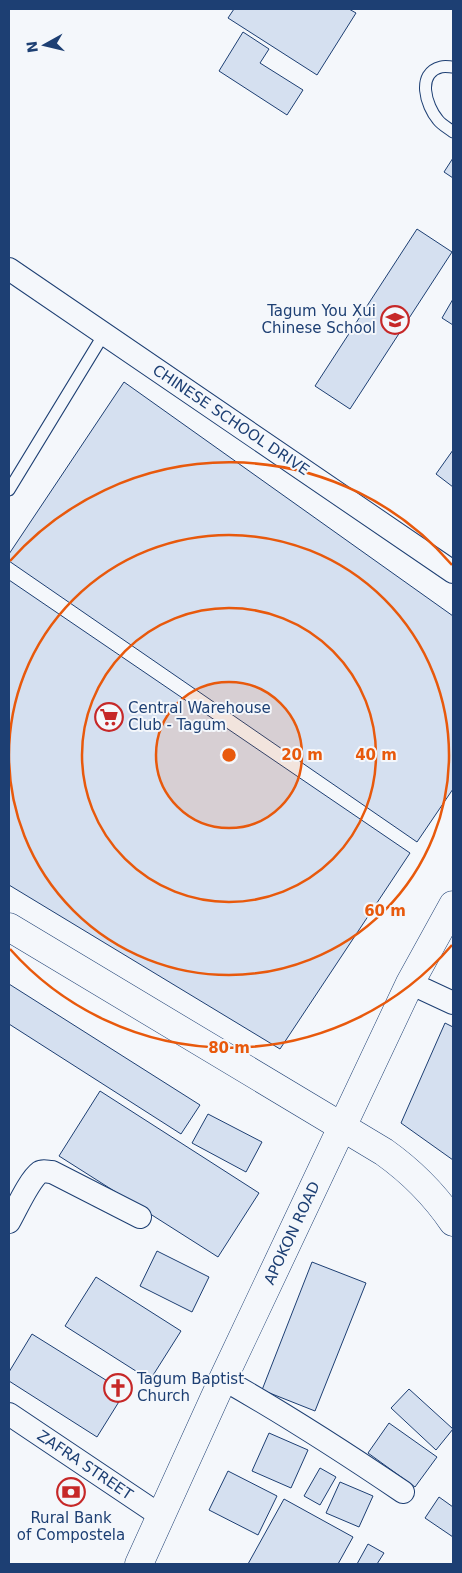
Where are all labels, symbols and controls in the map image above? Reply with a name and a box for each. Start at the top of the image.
north arrow [20,20,70,70]
text: N [23,40,41,54]
place label: Tagum You Xui Chinese School [262,302,376,337]
school or university icon: Tagum You Xui Chinese School [380,305,410,335]
street label: CHINESE SCHOOL DRIVE [149,361,313,479]
place label: Central Warehouse Club - Tagum [128,699,271,734]
supermarket icon: Central Warehouse Club - Tagum [94,702,124,732]
centre of rings [220,746,238,764]
text: 20 m [281,746,323,764]
text: 40 m [355,746,397,764]
text: 60 m [364,902,406,920]
text: 80 m [208,1039,250,1057]
street label: APOKON ROAD [260,1179,324,1287]
place label: Tagum Baptist Church [136,1370,244,1405]
church icon: Tagum Baptist Church [103,1373,133,1403]
street label: ZAFRA STREET [34,1426,137,1504]
bank icon: Rural Bank of Compostela [56,1477,86,1507]
place label: Rural Bank of Compostela [17,1509,125,1544]

